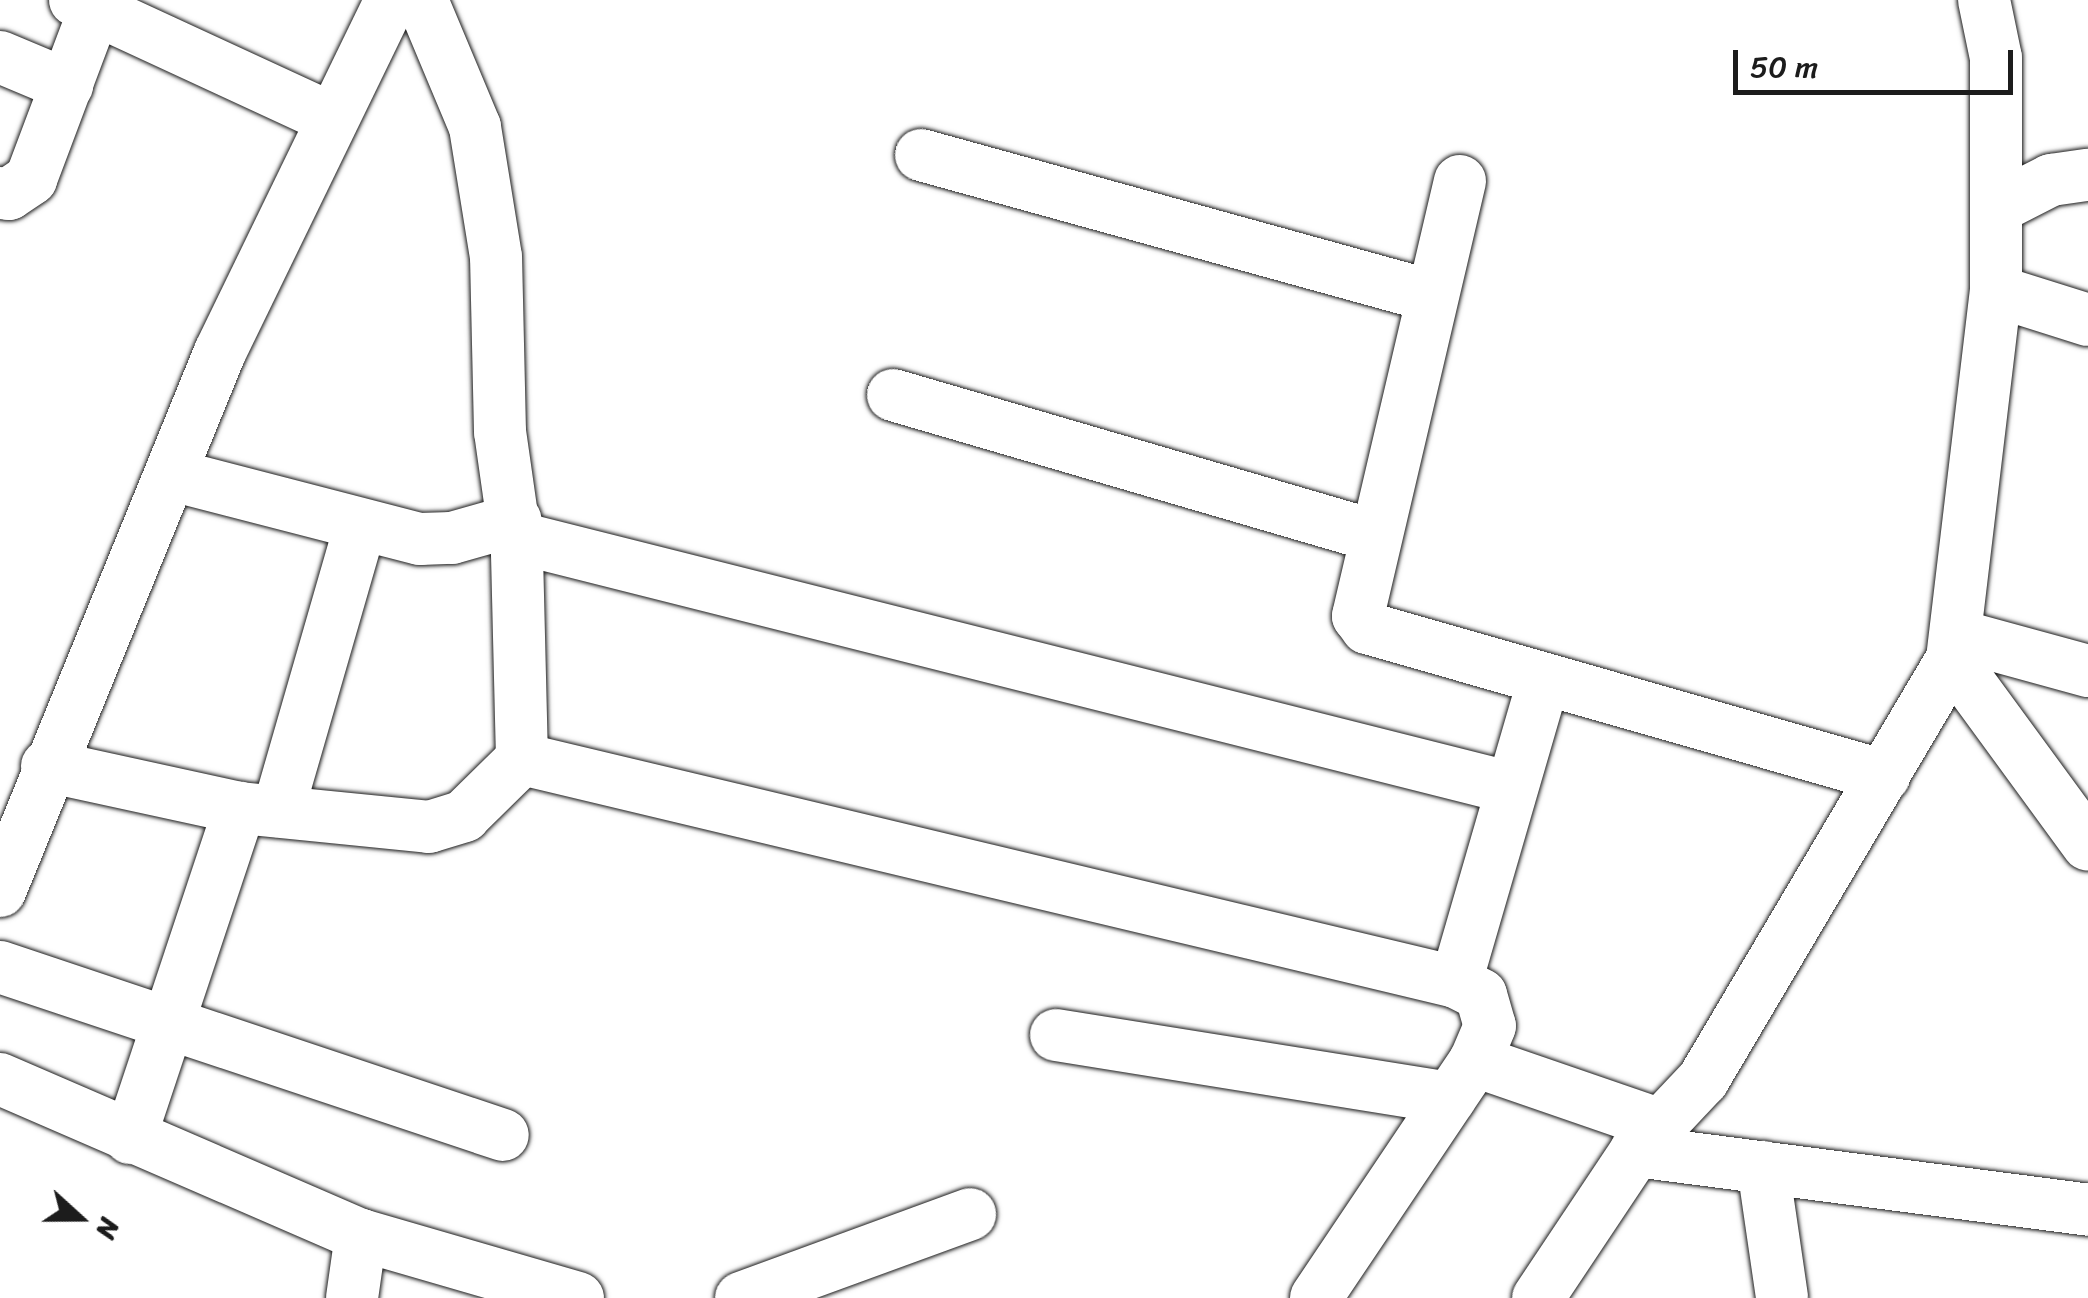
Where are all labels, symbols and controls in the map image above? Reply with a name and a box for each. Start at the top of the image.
scale bar [1738,30,2018,92]
text: 50 m [1750,40,1818,94]
north arrow [30,1168,130,1268]
text: N [82,1211,135,1247]

